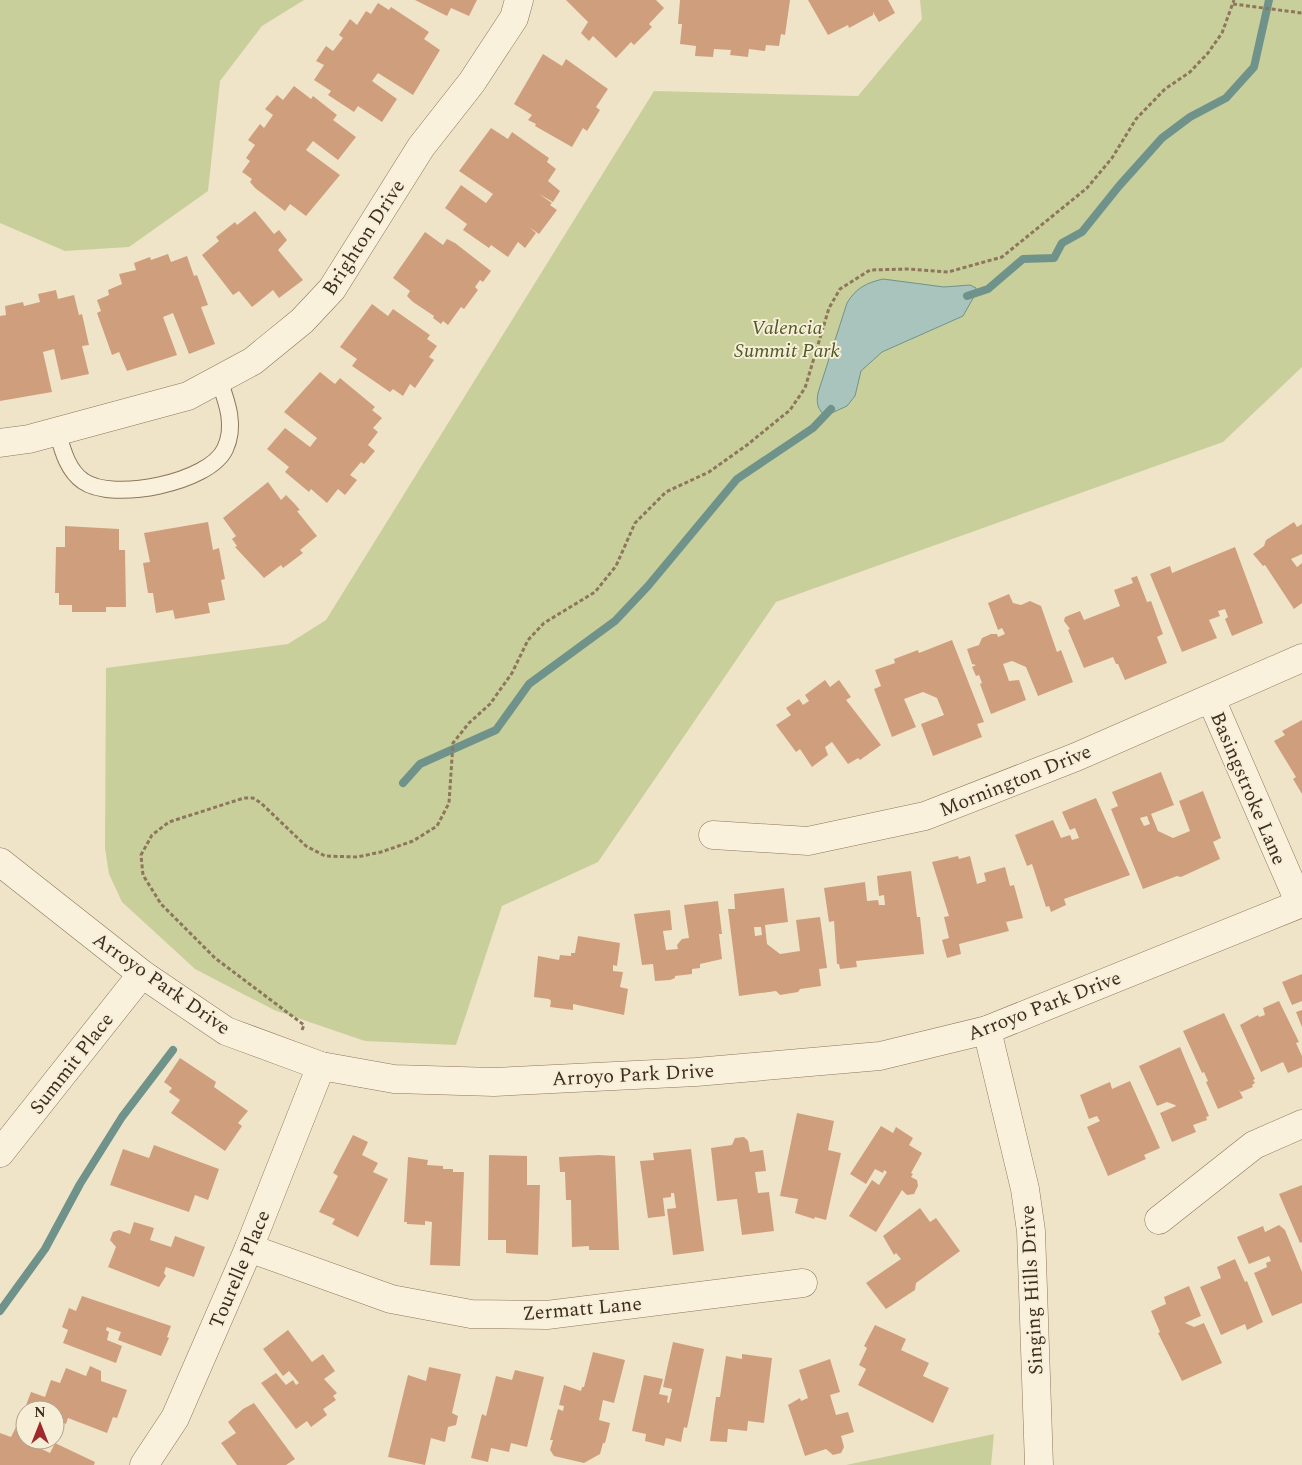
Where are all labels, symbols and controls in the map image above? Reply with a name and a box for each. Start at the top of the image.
street label: Brighton Drive [315,174,413,302]
park label: Valencia Summit Park [734,313,841,366]
street label: Basingstroke Lane [1202,707,1294,870]
street label: Mornington Drive [935,737,1096,825]
street label: Arroyo Park Drive [86,925,237,1043]
street label: Arroyo Park Drive [963,963,1125,1049]
street label: Summit Place [22,1006,121,1121]
street label: Arroyo Park Drive [551,1056,715,1094]
street label: Singing Hills Drive [1013,1204,1051,1376]
street label: Tourelle Place [201,1205,278,1333]
street label: Zermatt Lane [521,1289,643,1329]
north arrow [15,1400,65,1450]
text: N [34,1402,46,1423]

